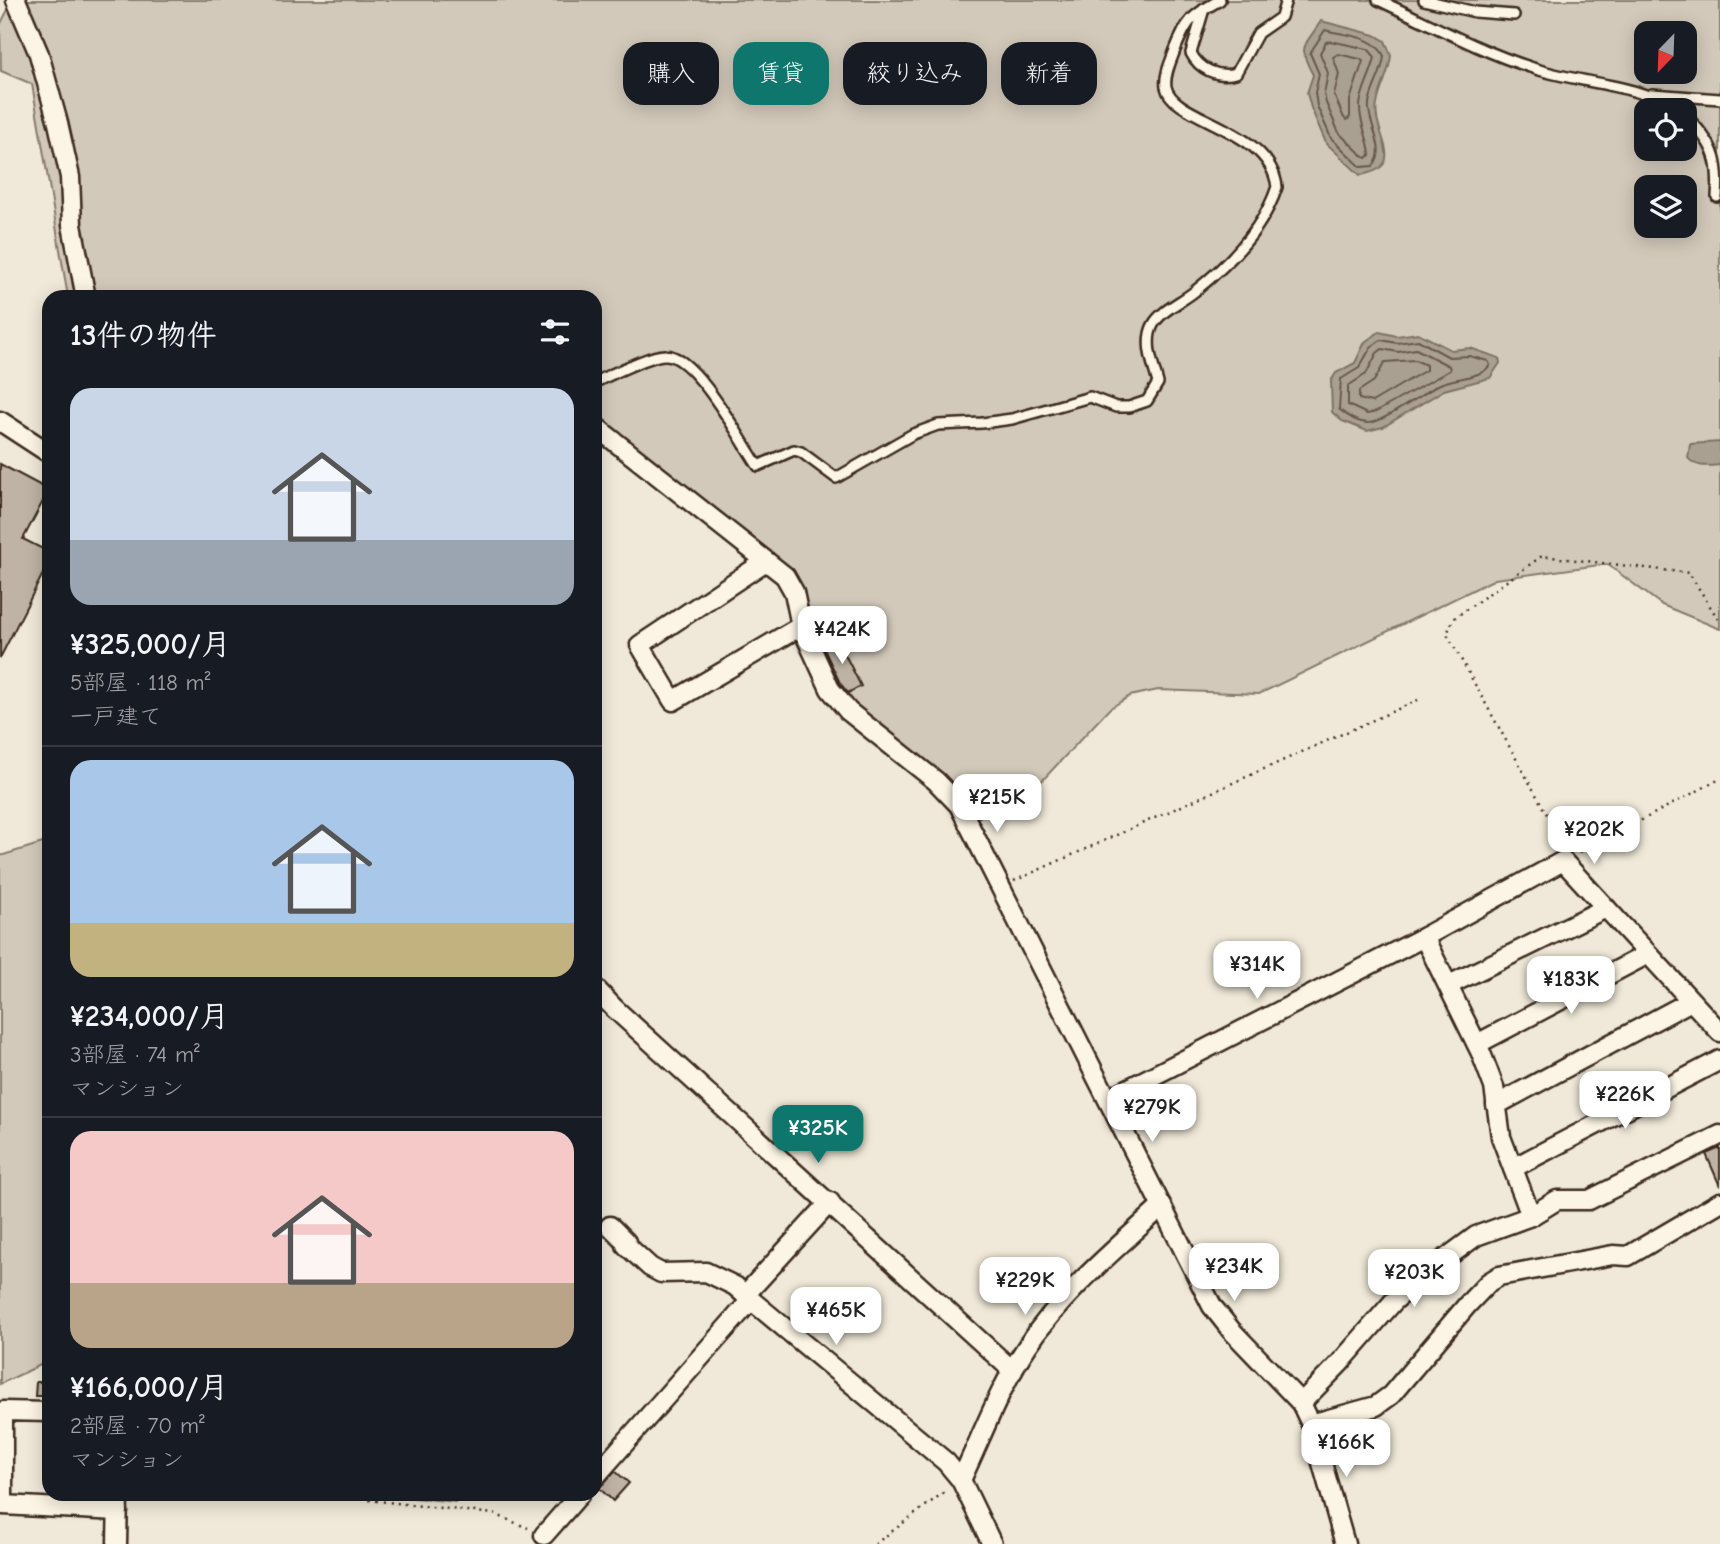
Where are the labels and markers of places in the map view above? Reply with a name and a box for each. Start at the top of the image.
pin: ¥424K [793,606,891,666]
pin: ¥215K [948,774,1046,834]
pin: ¥202K [1545,806,1643,866]
pin: ¥314K [1208,942,1306,1001]
pin: ¥183K [1522,956,1620,1016]
pin: ¥226K [1576,1072,1674,1131]
pin: ¥279K [1103,1084,1201,1144]
pin: ¥325K [769,1106,867,1165]
pin: ¥234K [1185,1244,1283,1303]
pin: ¥203K [1365,1250,1463,1309]
pin: ¥229K [976,1258,1074,1317]
pin: ¥465K [787,1288,885,1347]
pin: ¥166K [1297,1420,1395,1479]

